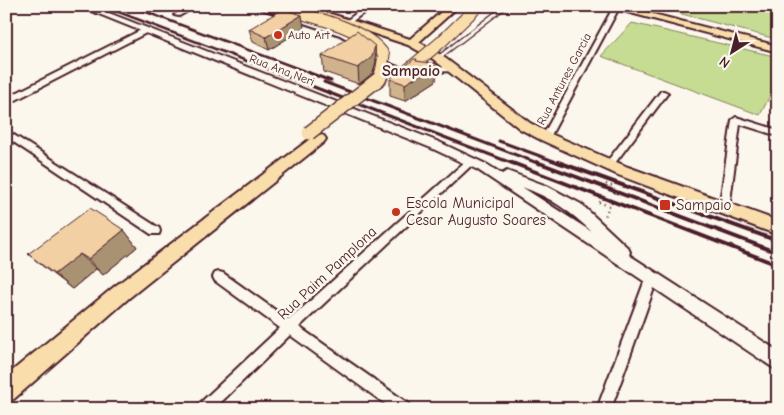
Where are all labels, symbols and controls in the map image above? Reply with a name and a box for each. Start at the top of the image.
place label: Auto Art [288,28,330,42]
north arrow [706,28,756,78]
marker: Auto Art [272,29,284,41]
street label: Rua Antunes Garcia [534,31,594,127]
street label: Rua Ana Neri [247,51,317,89]
text: N [716,53,733,72]
district label: Sampaio [382,62,440,80]
place label: Escola Municipal Cesar Augusto Soares [406,194,546,229]
place label: Sampaio [676,196,732,214]
marker: Sampaio [658,198,672,212]
marker: Escola Municipal Cesar Augusto Soares [390,206,402,218]
street label: Rua Paim Pamplona [274,222,380,324]

